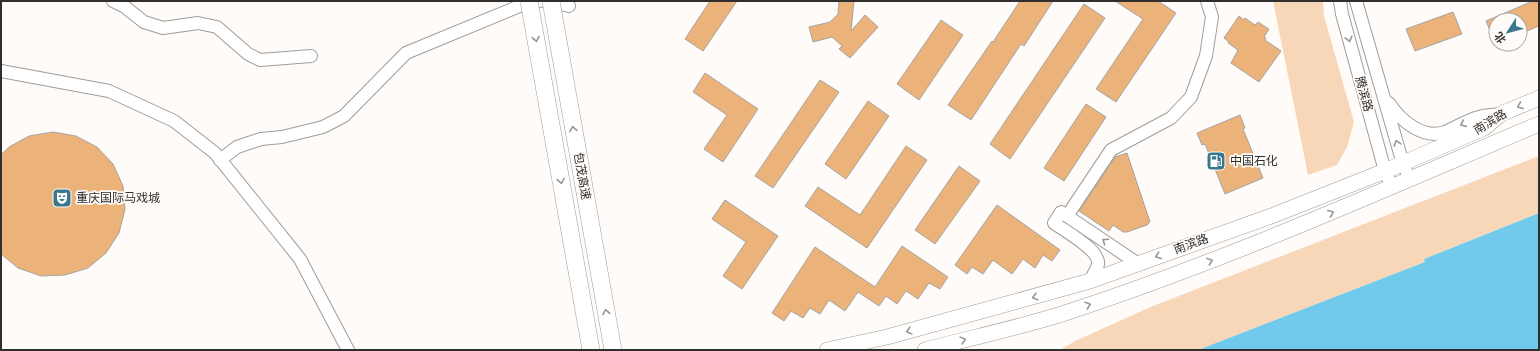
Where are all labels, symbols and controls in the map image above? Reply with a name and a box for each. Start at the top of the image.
north arrow [1488,12,1528,52]
text: 北 [1492,29,1509,46]
one-way arrow [1344,35,1353,42]
one-way arrow [531,36,540,43]
street label: 腾滨路 [1353,75,1375,113]
one-way arrow [1516,101,1524,109]
street label: 南滨路 [1471,107,1509,137]
one-way arrow [1460,119,1468,127]
one-way arrow [570,125,578,132]
one-way arrow [1393,139,1402,146]
fuel station icon: 中国石化 [1205,150,1227,172]
street label: 包茂高速 [571,151,593,201]
place label: 中国石化 [1230,154,1278,168]
one-way arrow [556,178,565,184]
theatre icon: 重庆国际马戏城 [51,187,73,209]
place label: 重庆国际马戏城 [76,191,160,205]
one-way arrow [1327,209,1334,217]
street label: 南滨路 [1172,231,1210,257]
one-way arrow [1102,239,1109,246]
one-way arrow [1154,251,1161,260]
one-way arrow [1206,257,1213,266]
one-way arrow [1031,292,1038,301]
one-way arrow [1084,301,1091,309]
one-way arrow [602,308,611,315]
one-way arrow [906,327,912,335]
one-way arrow [959,336,966,345]

